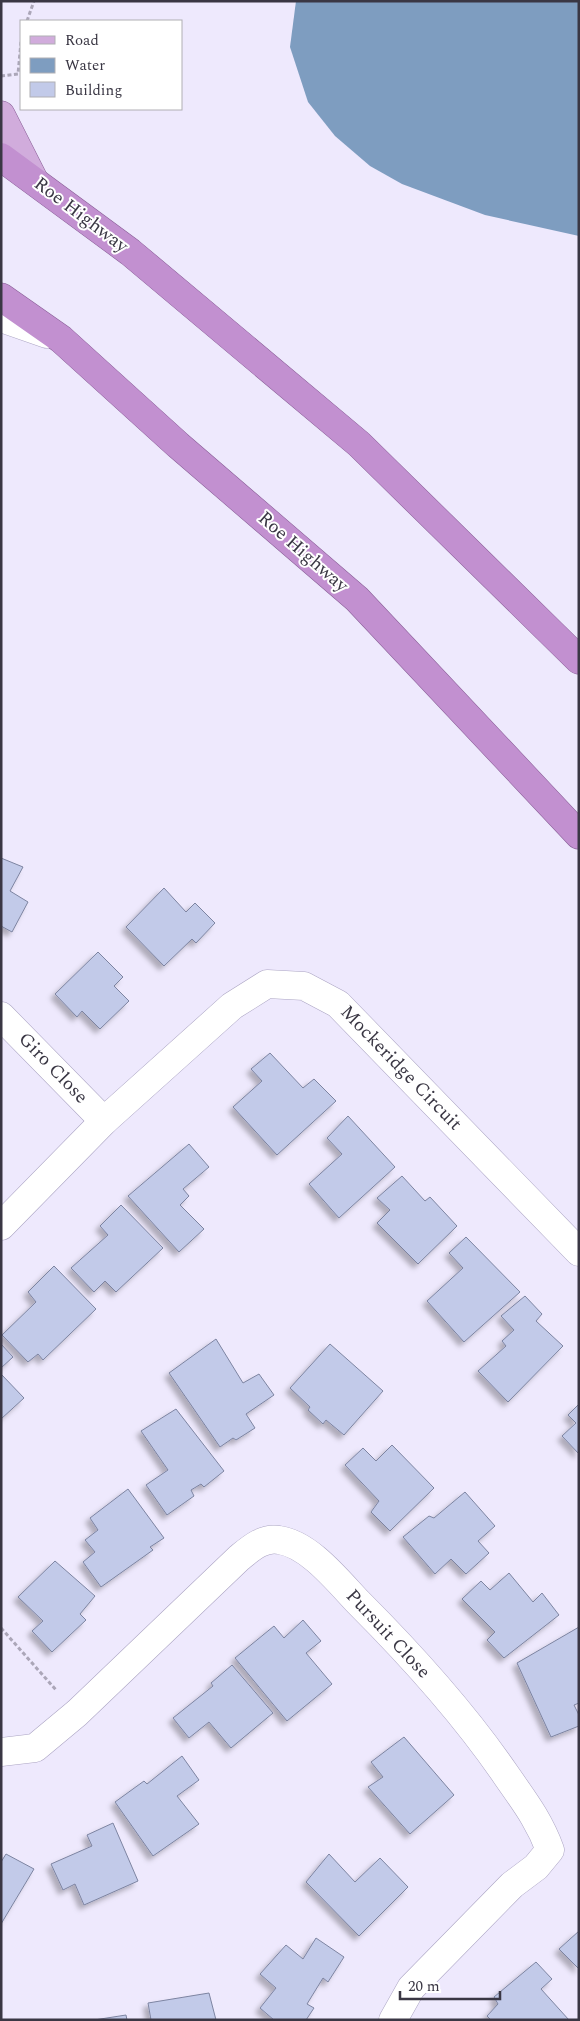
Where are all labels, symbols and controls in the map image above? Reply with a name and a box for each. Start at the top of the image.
legend [20,20,182,110]
text: Road [65,29,99,52]
text: Water [65,54,105,77]
text: Building [65,79,122,102]
street label: Roe Highway [28,170,135,261]
street label: Roe Highway [251,504,355,600]
street label: Mockeridge Circuit [333,999,469,1138]
street label: Giro Close [11,1026,95,1110]
street label: Pursuit Close [339,1583,437,1685]
scale bar [400,1968,500,2000]
text: 20 m [408,1975,440,1998]

